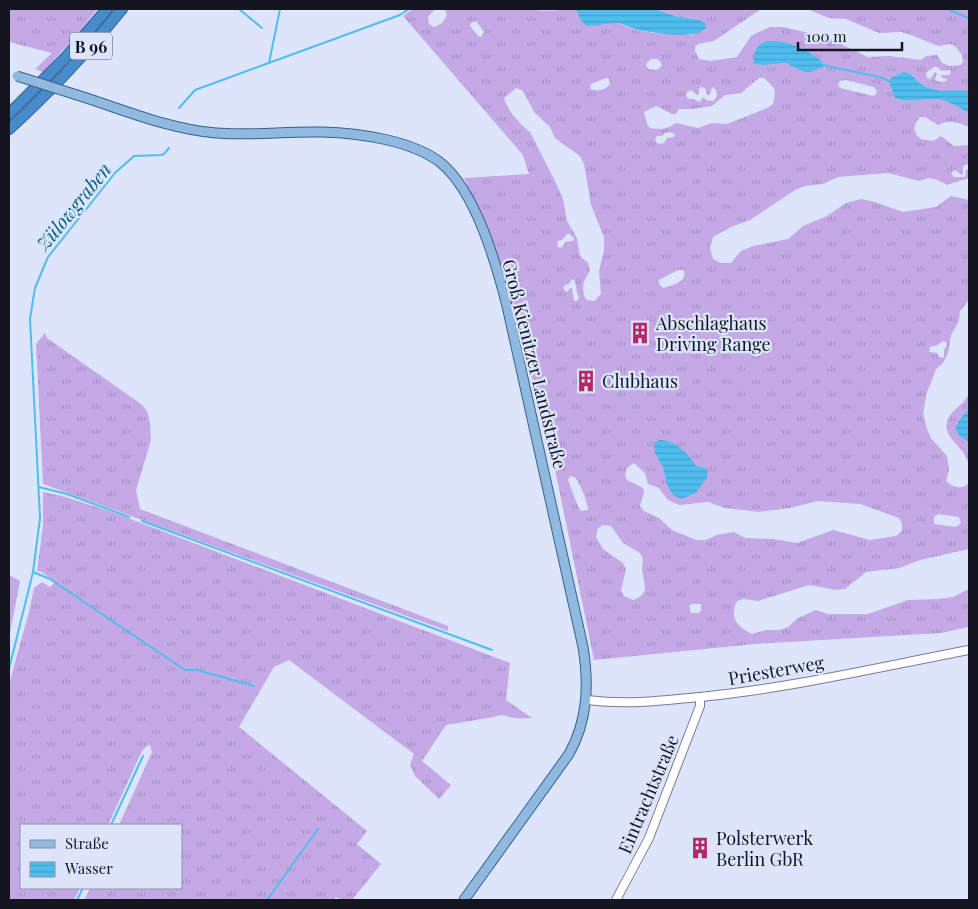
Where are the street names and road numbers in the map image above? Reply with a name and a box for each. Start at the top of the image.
road number: B 96 [70,32,112,59]
street label: Groß Kienitzer Landstraße [497,257,573,471]
street label: Priesterweg [726,650,826,690]
street label: Eintrachtstraße [612,731,684,857]

